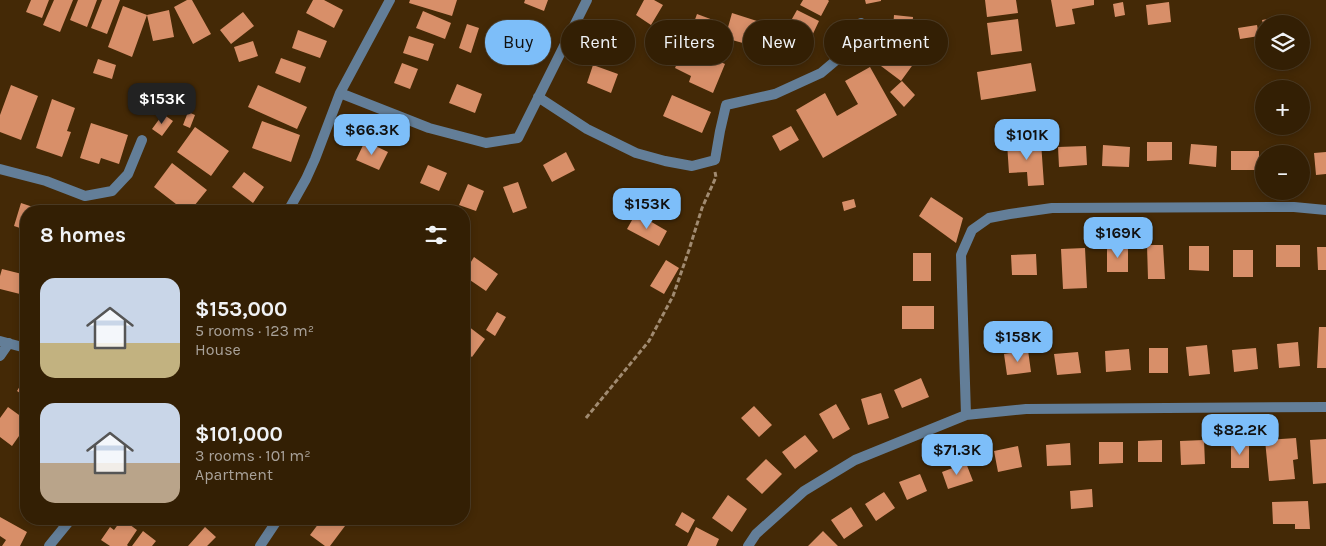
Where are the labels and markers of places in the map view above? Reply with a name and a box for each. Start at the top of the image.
pin: $153K [127,82,197,125]
pin: $66.3K [331,114,413,156]
pin: $101K [992,119,1062,161]
pin: $153K [612,188,682,230]
pin: $169K [1083,216,1153,259]
pin: $158K [983,320,1053,363]
pin: $82.2K [1199,414,1281,456]
pin: $71.3K [916,434,998,476]

